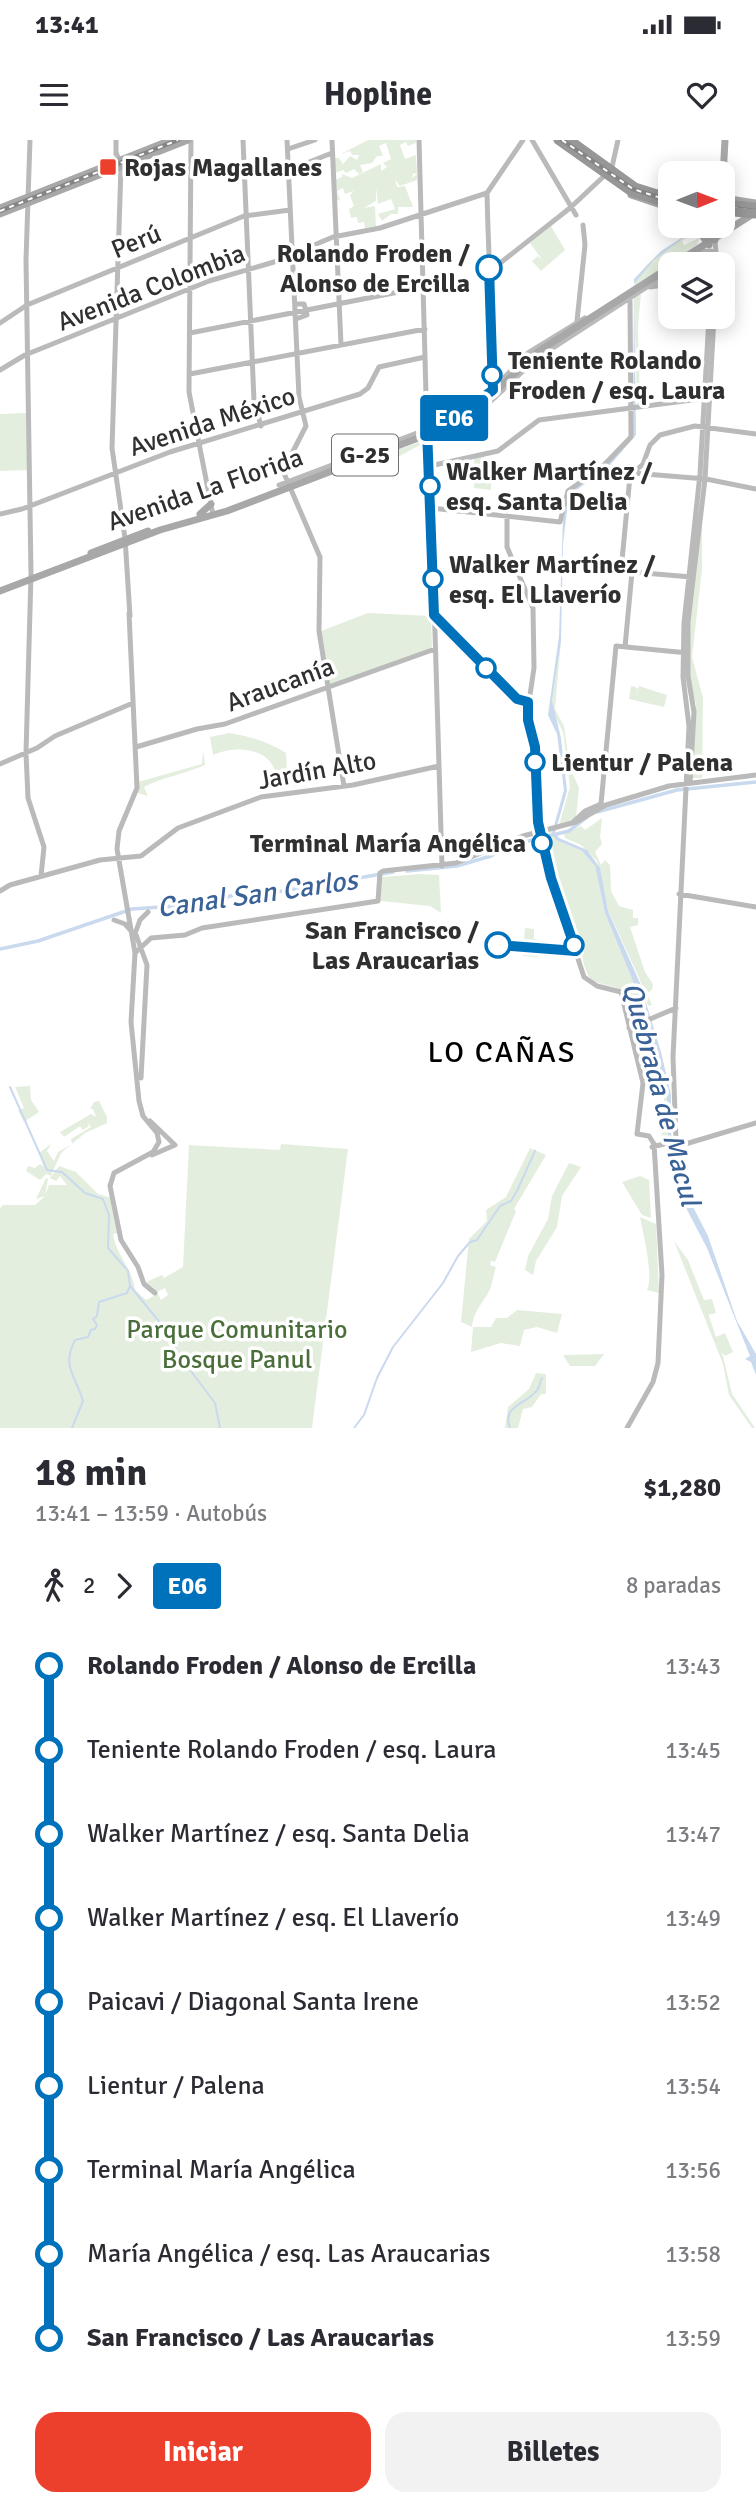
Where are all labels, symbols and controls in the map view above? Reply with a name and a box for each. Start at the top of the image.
text: 13:41 [35,9,99,41]
text: Hopline [324,75,432,114]
icon: menu [35,76,73,114]
icon: heart [683,76,721,114]
place label: Rojas Magallanes [124,152,322,184]
marker: Rojas Magallanes [98,157,118,177]
north arrow [658,161,735,238]
map controls [658,161,735,329]
street label: Perú [107,218,166,266]
street label: Avenida Colombia [53,237,250,338]
place label: Rolando Froden / Alonso de Ercilla [276,238,470,300]
button: layers [658,252,735,329]
marker: Rolando Froden / Alonso de Ercilla [476,255,502,281]
place label: Teniente Rolando Froden / esq. Laura [508,345,725,407]
marker: Teniente Rolando Froden / esq. Laura [482,365,502,385]
street label: Avenida México [125,380,299,464]
line badge: E06 [414,395,494,441]
text: E06 [434,403,474,433]
road number: G-25 [332,434,398,476]
street label: Avenida La Florida [103,442,307,538]
place label: Walker Martínez / esq. Santa Delia [446,456,653,518]
marker: Walker Martínez / esq. Santa Delia [420,476,440,496]
place label: Walker Martínez / esq. El Llaverío [449,549,656,611]
marker: Walker Martínez / esq. El Llaverío [423,569,443,589]
street label: Araucanía [222,651,339,719]
unlabelled marker [476,658,496,678]
street label: Jardín Alto [256,745,379,797]
place label: Lientur / Palena [551,747,733,779]
marker: Lientur / Palena [525,752,545,772]
place label: Terminal María Angélica [250,828,526,860]
marker: Terminal María Angélica [532,833,552,853]
water label: Canal San Carlos [155,863,362,925]
place label: San Francisco / Las Araucarias [305,915,479,977]
marker: San Francisco / Las Araucarias [485,932,511,958]
unlabelled marker [564,935,584,955]
water label: Quebrada de Macul [615,979,708,1212]
district label: LO CAÑAS [427,1034,577,1071]
park label: Parque Comunitario Bosque Panul [126,1314,348,1376]
text: 18 min [35,1449,147,1496]
text: $1,280 [643,1472,721,1504]
text: 13:41 – 13:59 · Autobús [35,1499,267,1528]
icon: walk [35,1567,73,1605]
icon: forward [105,1567,143,1605]
text: 2 [83,1571,95,1600]
text: E06 [167,1571,207,1601]
text: 8 paradas [626,1571,721,1600]
text: Rolando Froden / Alonso de Ercilla [87,1650,476,1682]
text: 13:43 [665,1652,721,1681]
text: Teniente Rolando Froden / esq. Laura [87,1734,496,1766]
text: 13:45 [665,1736,721,1765]
text: Walker Martínez / esq. Santa Delia [87,1818,470,1850]
text: 13:47 [665,1820,721,1849]
text: Walker Martínez / esq. El Llaverío [87,1902,459,1934]
text: 13:49 [665,1904,721,1933]
text: Paicavi / Diagonal Santa Irene [87,1986,419,2018]
text: 13:52 [665,1988,721,2017]
text: Lientur / Palena [87,2070,265,2102]
text: 13:54 [665,2072,721,2101]
text: Terminal María Angélica [87,2154,356,2186]
text: 13:56 [665,2156,721,2185]
text: María Angélica / esq. Las Araucarias [87,2238,490,2270]
text: 13:58 [665,2240,721,2269]
text: San Francisco / Las Araucarias [87,2322,434,2354]
text: 13:59 [665,2324,721,2353]
button: Iniciar [35,2412,371,2492]
button: Billetes [385,2412,721,2492]

